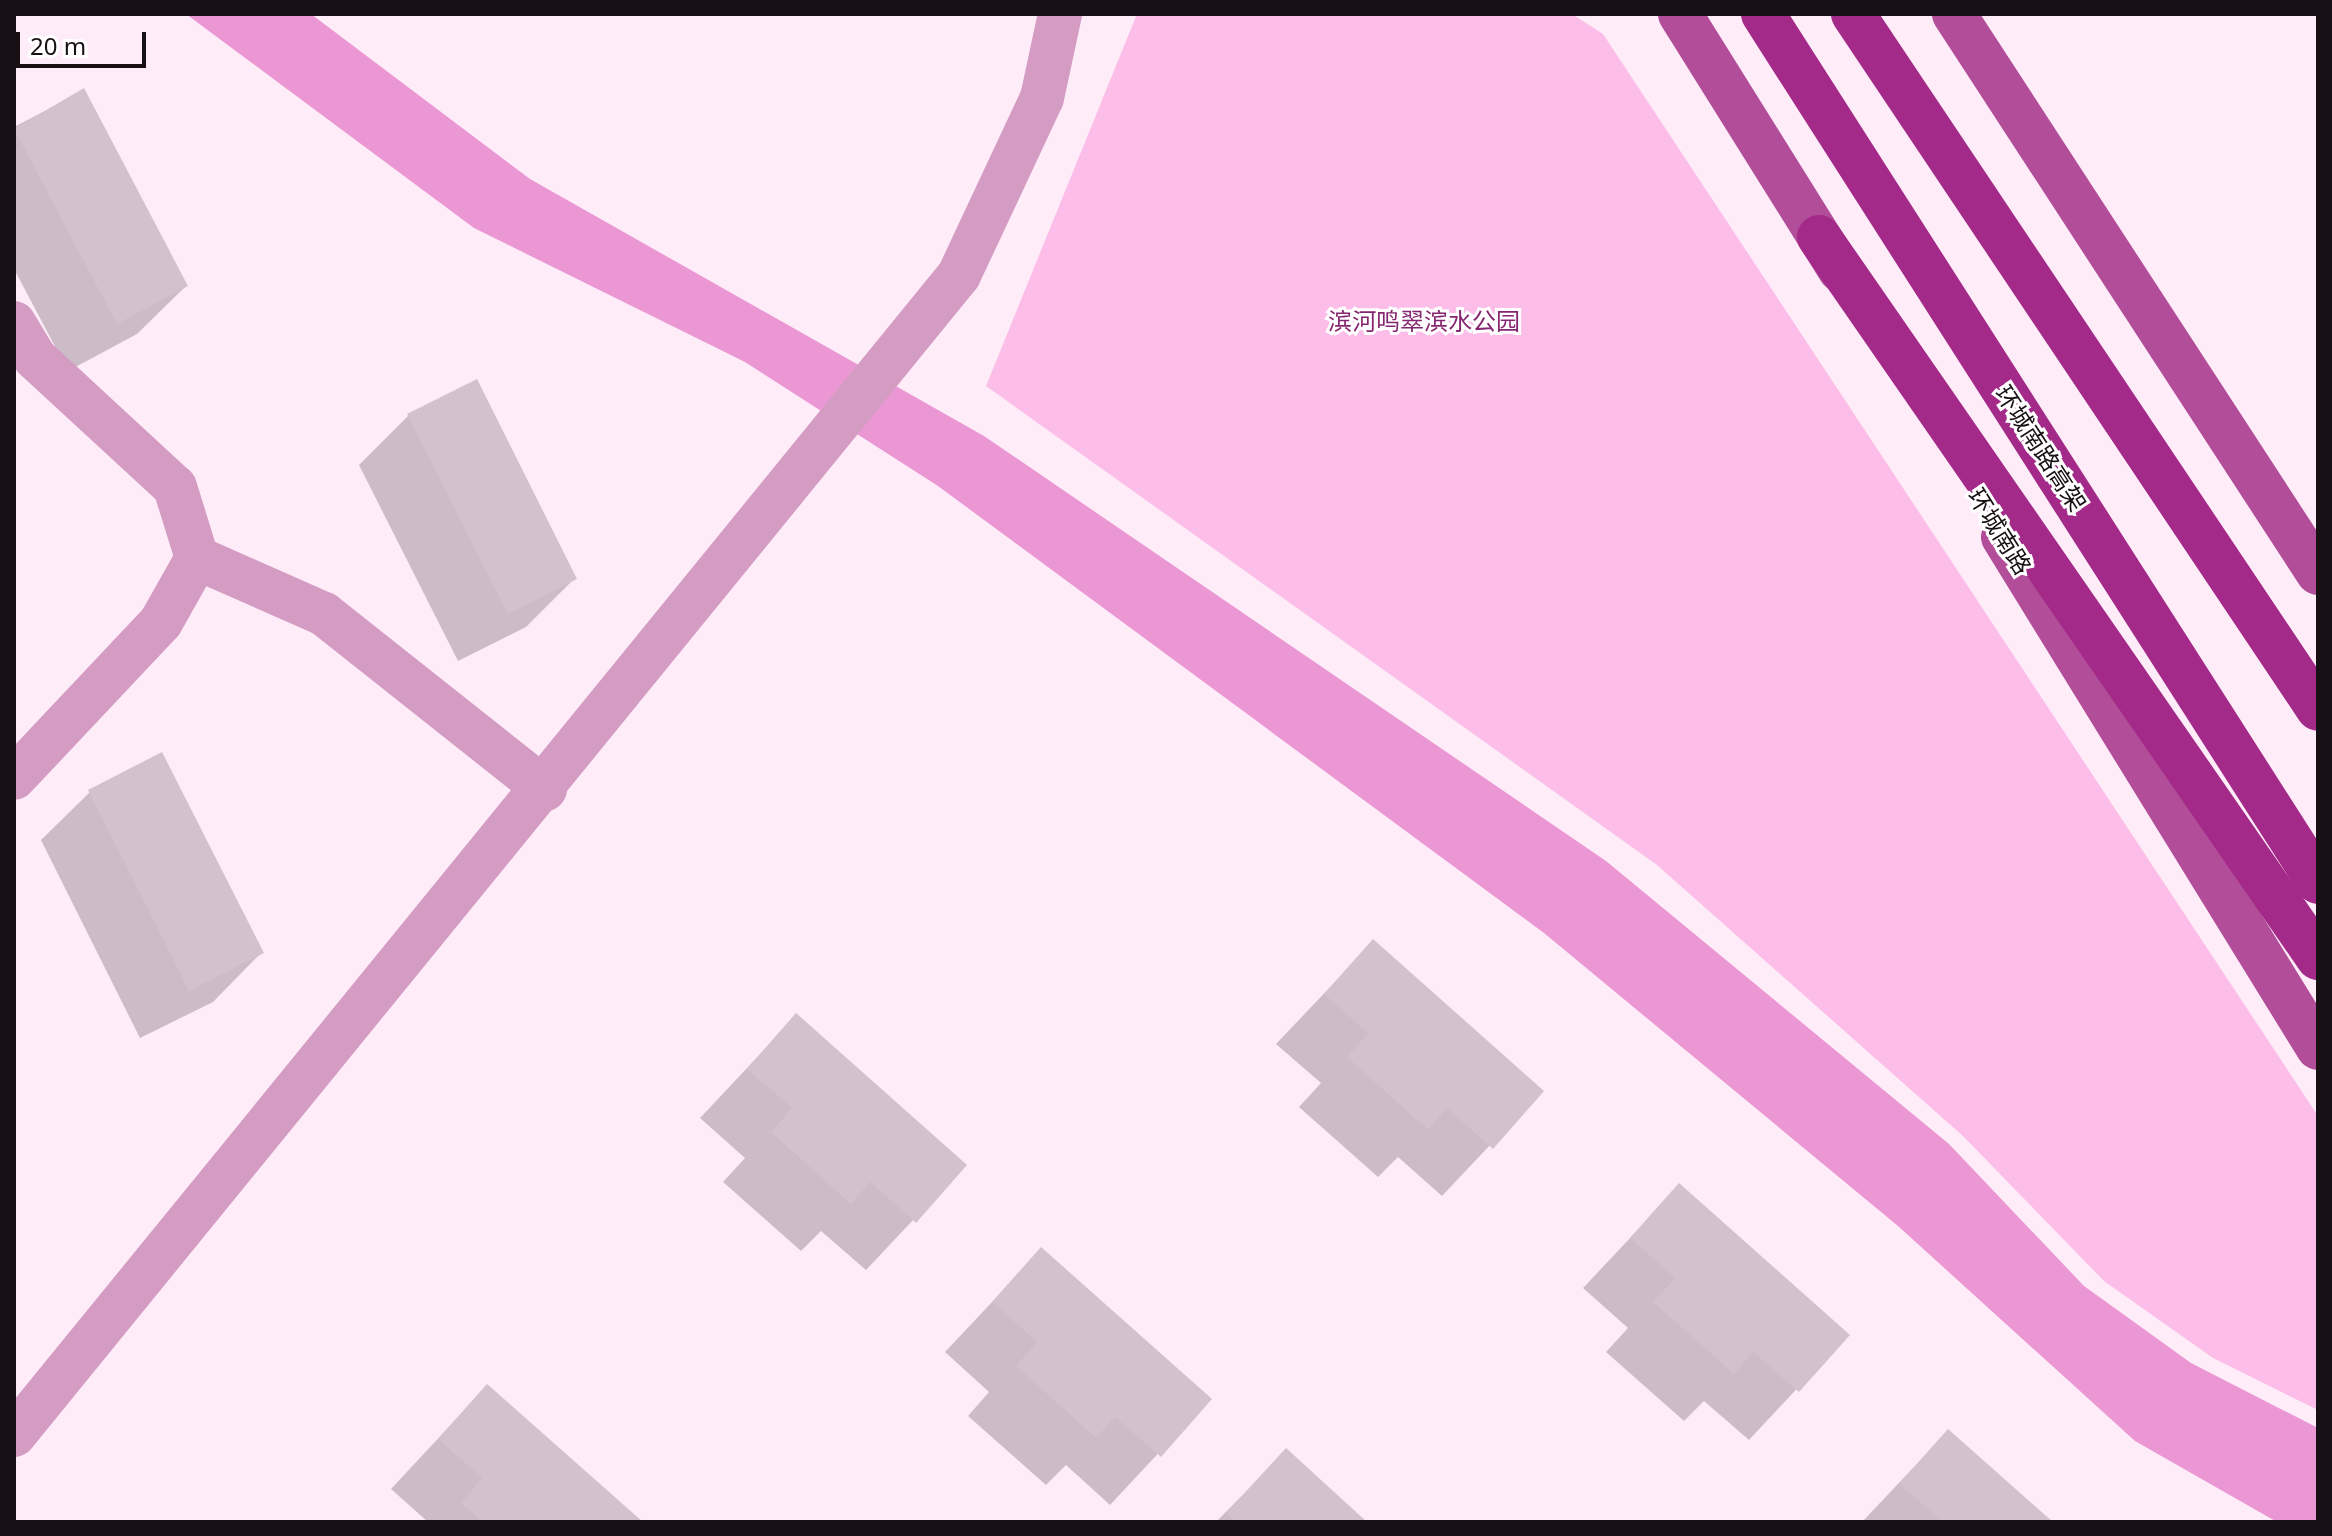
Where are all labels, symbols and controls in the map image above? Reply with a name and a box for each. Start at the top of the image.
scale bar [20,16,150,66]
text: 20 m [30,29,86,62]
park label: 滨河鸣翠滨水公园 [1328,307,1520,335]
street label: 环城南路高架 [1990,380,2092,516]
street label: 环城南路 [1962,483,2038,579]

